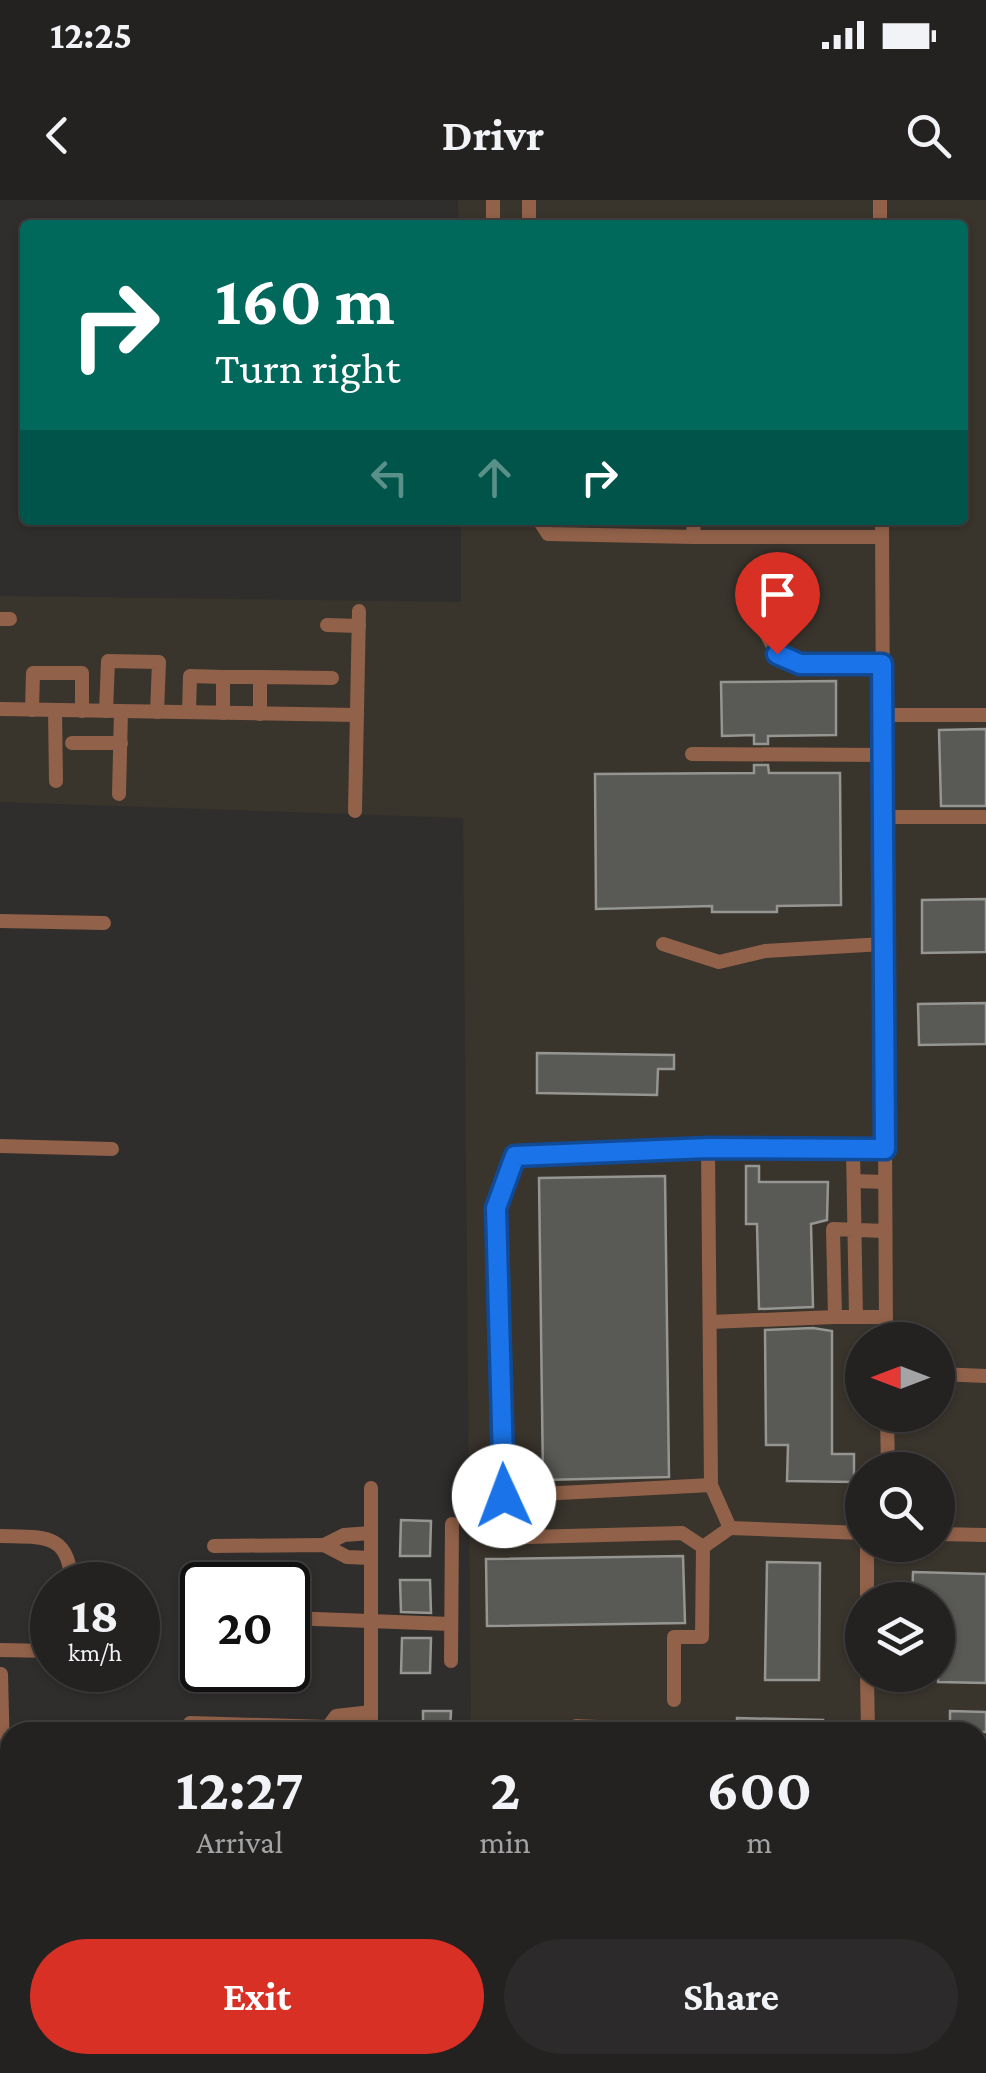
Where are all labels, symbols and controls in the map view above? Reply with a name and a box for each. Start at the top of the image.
text: 12:25 [50,14,132,56]
icon: back [30,108,85,163]
icon: search [901,108,956,163]
text: Drivr [442,110,544,160]
icon: right [50,260,180,390]
text: 160 m [215,261,395,339]
text: Turn right [215,343,400,393]
icon: left [362,450,417,505]
icon: ahead [467,450,522,505]
icon: right [572,450,627,505]
pin [735,552,820,655]
icon: arrive [750,567,805,622]
north arrow [845,1322,955,1432]
map controls [845,1322,955,1692]
position arrow [452,1444,556,1548]
button: search [845,1452,955,1562]
speed limit sign: 20 [180,1562,310,1692]
button: layers [845,1582,955,1692]
text: 18 [71,1587,119,1643]
text: km/h [68,1639,122,1666]
text: 12:27 [176,1755,304,1822]
text: 2 [490,1755,520,1822]
text: 600 [707,1755,812,1822]
text: Arrival [196,1824,283,1860]
text: min [479,1824,531,1860]
text: m [747,1824,772,1860]
button: Exit [30,1939,484,2054]
button: Share [504,1939,958,2054]

